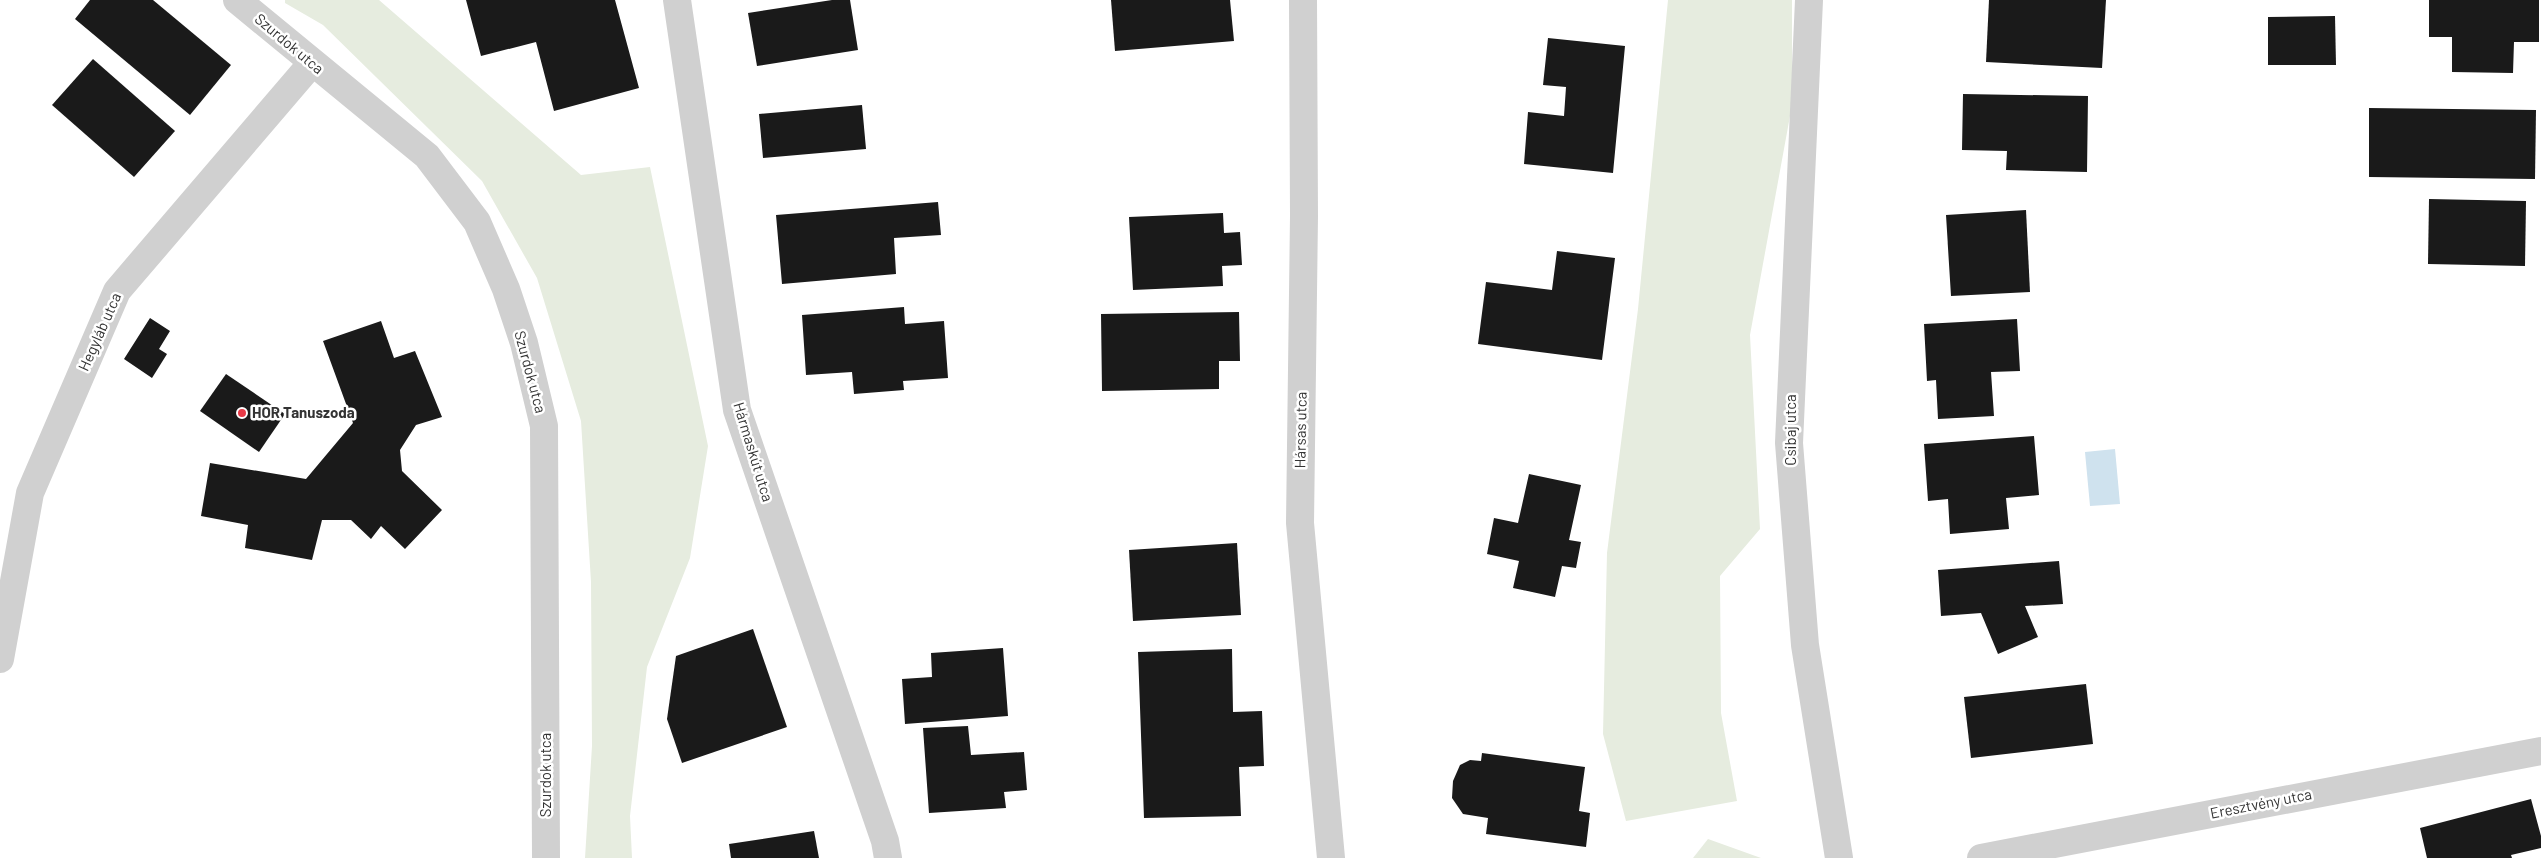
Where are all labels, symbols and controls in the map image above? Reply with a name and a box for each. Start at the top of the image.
street label: Szurdok utca [251,9,328,77]
street label: Hegyláb utca [74,290,124,374]
street label: Szurdok utca [511,329,551,415]
street label: Hársas utca [1290,391,1310,468]
street label: Csibaj utca [1781,394,1799,466]
street label: Hármaskút utca [730,400,778,504]
place label: HOR Tanuszoda [252,403,355,421]
marker: HOR Tanuszoda [236,407,248,419]
street label: Szurdok utca [536,733,554,817]
street label: Eresztvény utca [2208,784,2313,822]

